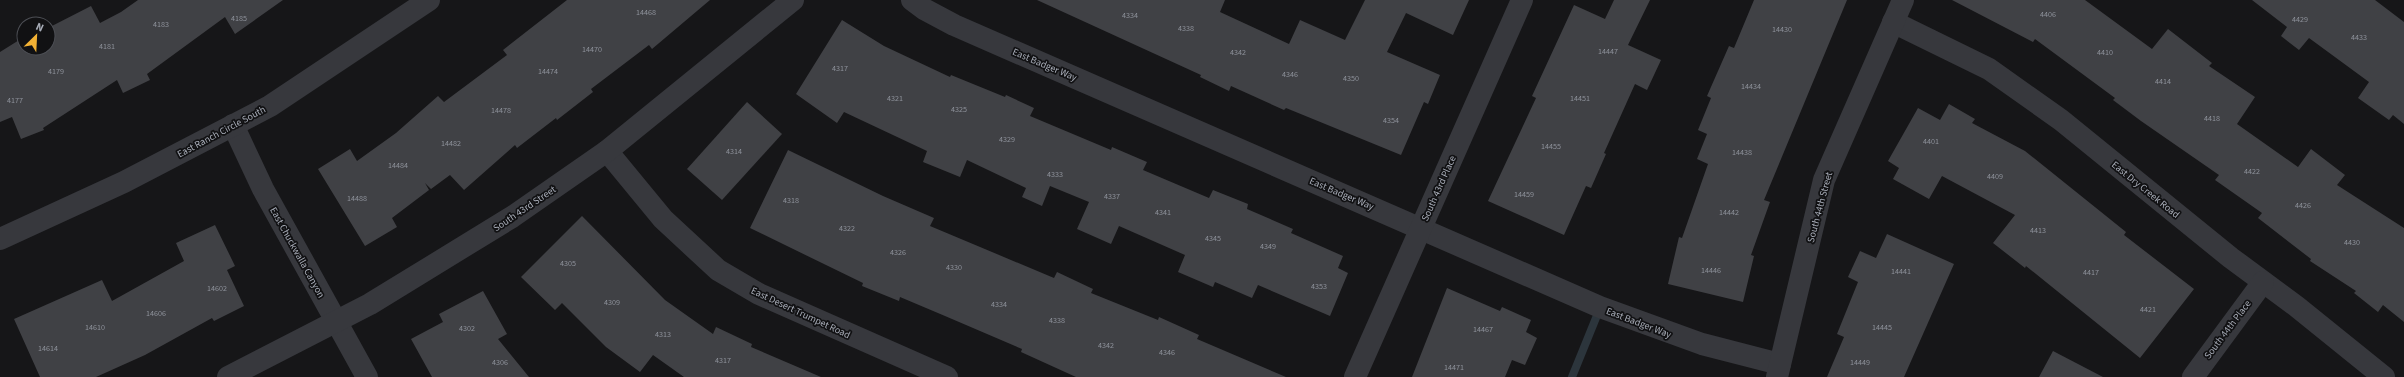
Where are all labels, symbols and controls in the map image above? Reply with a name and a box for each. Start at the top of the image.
house number: 14468 [636,7,656,18]
house number: 4406 [2040,9,2056,20]
house number: 4334 [1122,10,1138,21]
house number: 4185 [231,13,247,24]
house number: 4429 [2292,14,2308,25]
north arrow [16,16,56,56]
text: N [33,19,46,36]
house number: 4183 [153,19,169,30]
house number: 4338 [1178,23,1194,34]
house number: 14430 [1772,24,1792,35]
house number: 4433 [2351,32,2367,43]
house number: 4181 [99,41,115,52]
house number: 14470 [582,44,602,55]
street label: East Badger Way [1010,45,1079,85]
house number: 14447 [1598,46,1618,57]
house number: 4342 [1230,47,1246,58]
house number: 4410 [2097,47,2113,58]
house number: 4317 [832,63,848,74]
house number: 4179 [48,66,64,77]
house number: 14474 [538,66,558,77]
house number: 4346 [1282,69,1298,80]
house number: 4350 [1343,73,1359,84]
house number: 4414 [2155,76,2171,87]
house number: 14434 [1741,81,1761,92]
house number: 4321 [887,93,903,104]
house number: 14451 [1570,93,1590,104]
house number: 4177 [7,95,23,106]
street label: East Ranch Circle South [175,103,268,161]
house number: 4325 [951,104,967,115]
house number: 14478 [491,105,511,116]
house number: 4418 [2204,113,2220,124]
house number: 4354 [1383,115,1399,126]
house number: 4329 [999,134,1015,145]
house number: 4401 [1923,136,1939,147]
house number: 14482 [441,138,461,149]
house number: 14455 [1541,141,1561,152]
house number: 4314 [726,146,742,157]
house number: 14438 [1732,147,1752,158]
street label: South 43rd Place [1418,153,1460,223]
street label: East Dry Creek Road [2108,158,2182,222]
house number: 14484 [388,160,408,171]
house number: 4422 [2244,166,2260,177]
house number: 4333 [1047,169,1063,180]
street label: South 44th Street [1804,170,1836,244]
house number: 4409 [1987,171,2003,182]
street label: East Badger Way [1307,174,1376,214]
street label: South 43rd Street [490,182,559,235]
house number: 14459 [1514,189,1534,200]
house number: 4337 [1104,191,1120,202]
house number: 14488 [347,193,367,204]
house number: 4318 [783,195,799,206]
house number: 4426 [2295,200,2311,211]
street label: East Chuckwalla Canyon [266,205,328,300]
house number: 4341 [1155,207,1171,218]
house number: 14442 [1719,207,1739,218]
house number: 4322 [839,223,855,234]
house number: 4413 [2030,225,2046,236]
house number: 4345 [1205,233,1221,244]
house number: 4430 [2344,237,2360,248]
house number: 4349 [1260,241,1276,252]
house number: 4326 [890,247,906,258]
house number: 4305 [560,258,576,269]
house number: 4330 [946,262,962,273]
house number: 14446 [1701,265,1721,276]
house number: 14441 [1891,266,1911,277]
house number: 4417 [2083,267,2099,278]
house number: 4353 [1311,281,1327,292]
house number: 14602 [207,283,227,294]
street label: East Desert Trumpet Road [749,284,853,342]
house number: 4309 [604,297,620,308]
street label: South 44th Place [2201,297,2255,362]
house number: 4334 [991,299,1007,310]
street label: East Badger Way [1604,304,1674,342]
house number: 4421 [2140,304,2156,315]
house number: 14606 [146,308,166,319]
house number: 4338 [1049,315,1065,326]
house number: 14610 [85,322,105,333]
house number: 14445 [1872,322,1892,333]
house number: 4302 [459,323,475,334]
house number: 14467 [1473,324,1493,335]
house number: 4313 [655,329,671,340]
house number: 4342 [1098,340,1114,351]
house number: 14614 [38,343,58,354]
house number: 4346 [1159,347,1175,358]
house number: 4317 [715,355,731,366]
house number: 4306 [492,357,508,368]
house number: 14449 [1850,357,1870,368]
house number: 14471 [1444,362,1464,373]

